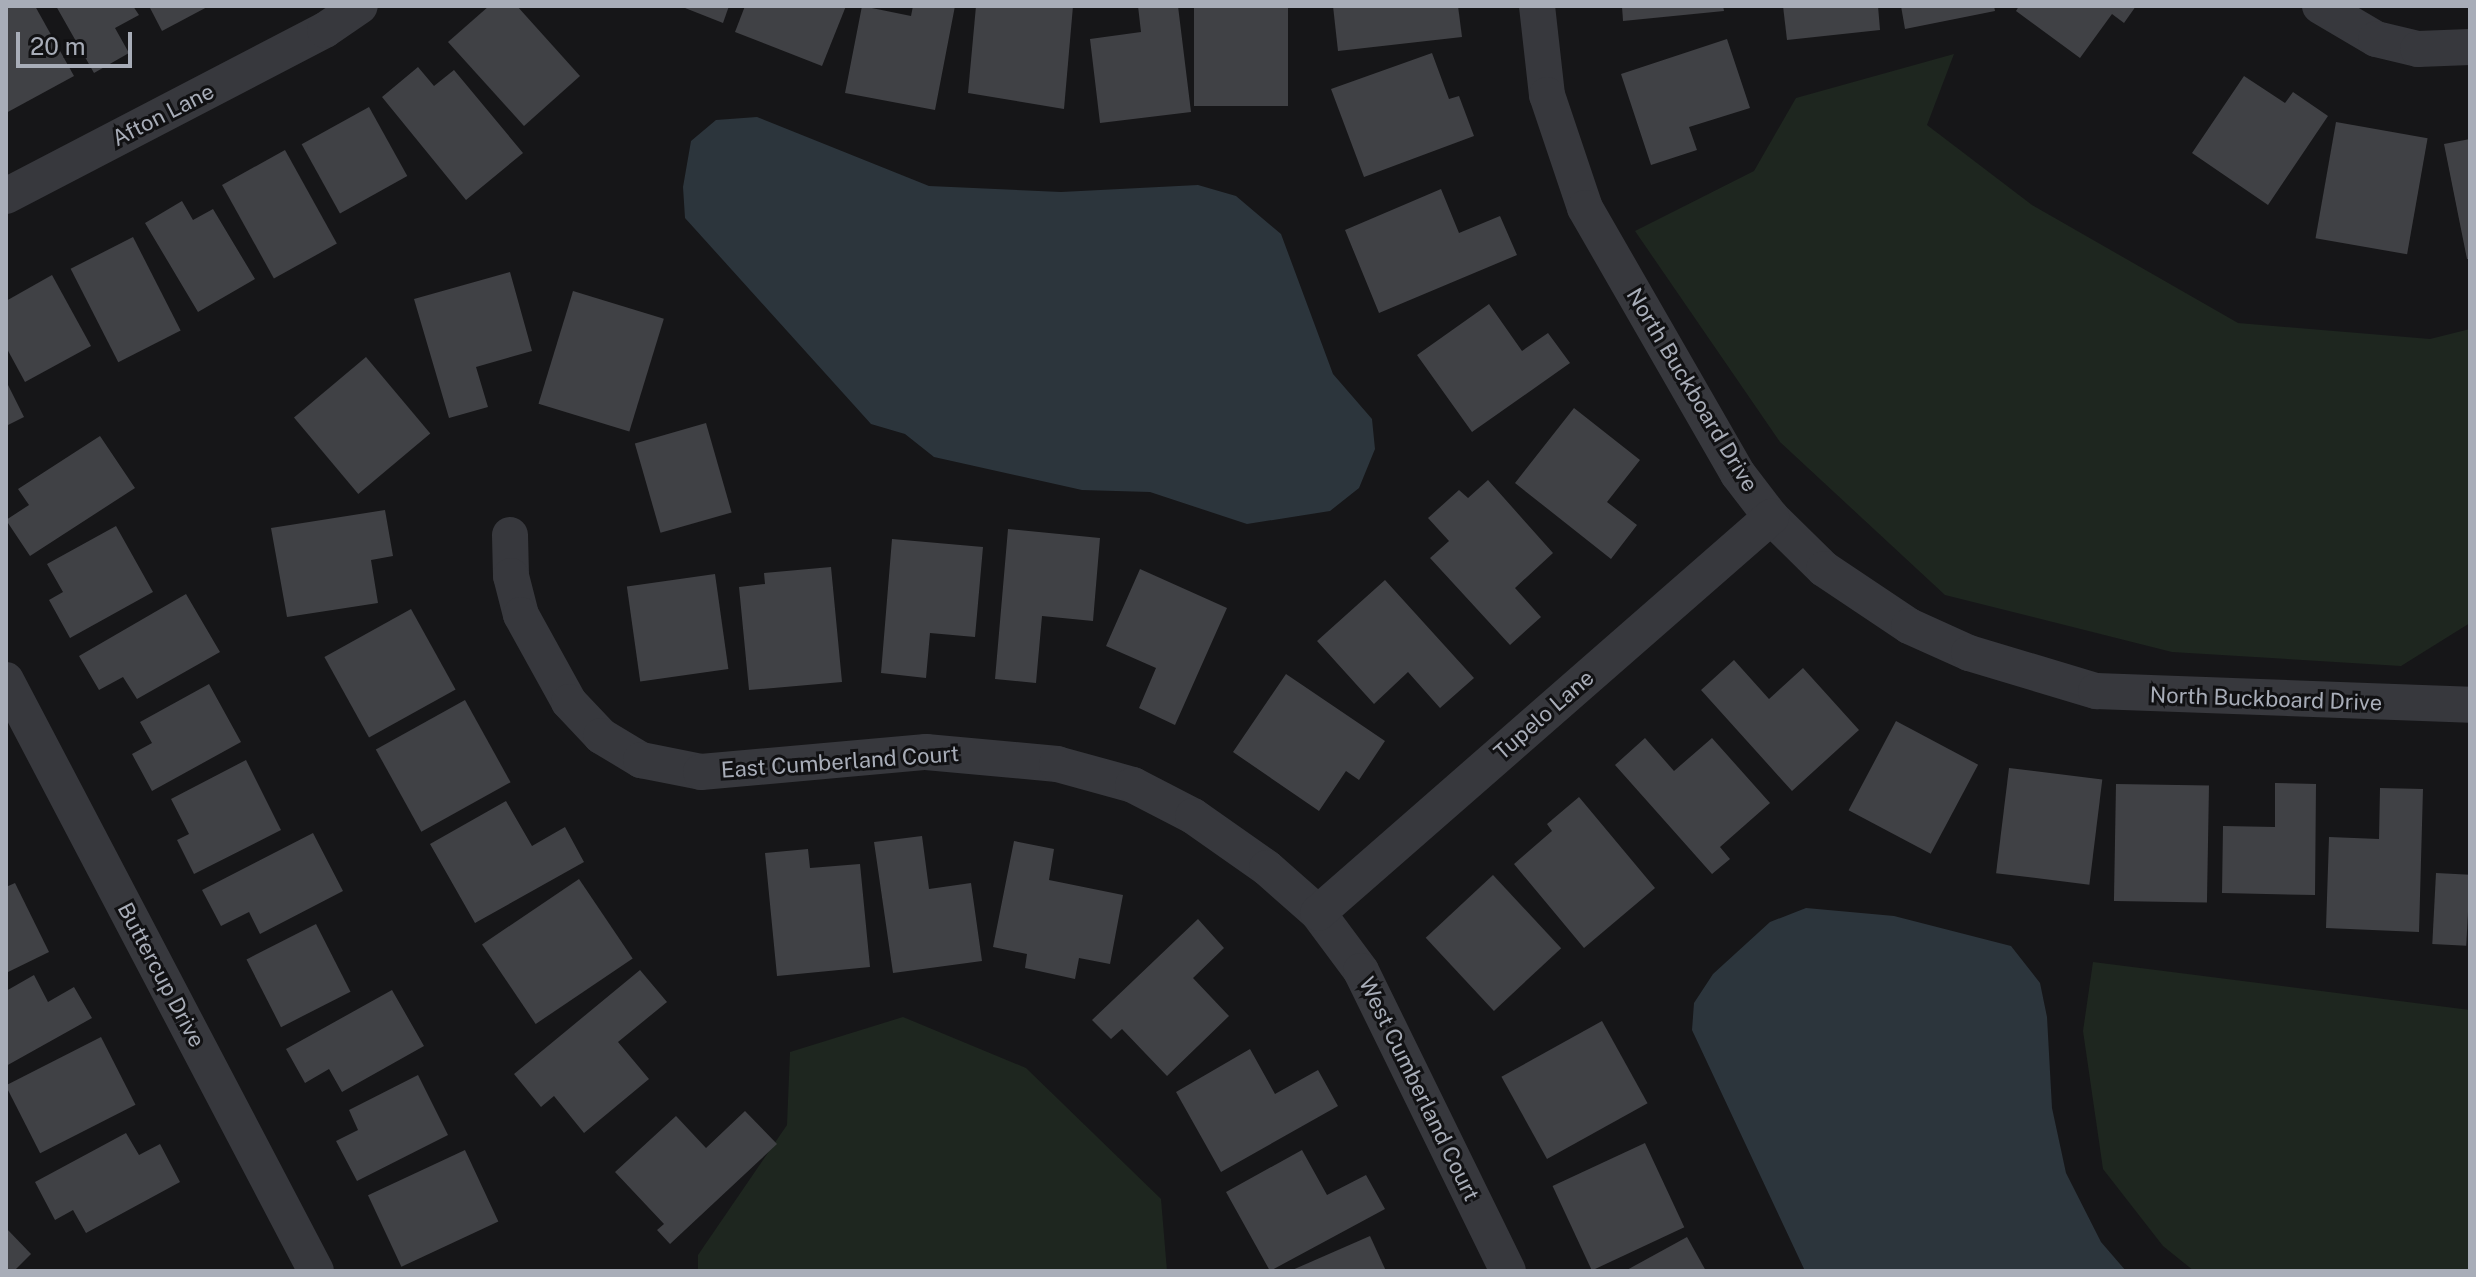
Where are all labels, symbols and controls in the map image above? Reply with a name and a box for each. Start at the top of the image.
scale bar [20,16,136,66]
text: 20 m [30,32,86,60]
street label: Afton Lane [108,78,218,152]
street label: North Buckboard Drive [1621,284,1763,496]
street label: Tupelo Lane [1489,664,1599,766]
street label: North Buckboard Drive [2149,682,2383,716]
street label: East Cumberland Court [720,741,960,783]
street label: Buttercup Drive [112,898,210,1052]
street label: West Cumberland Court [1353,973,1485,1205]

